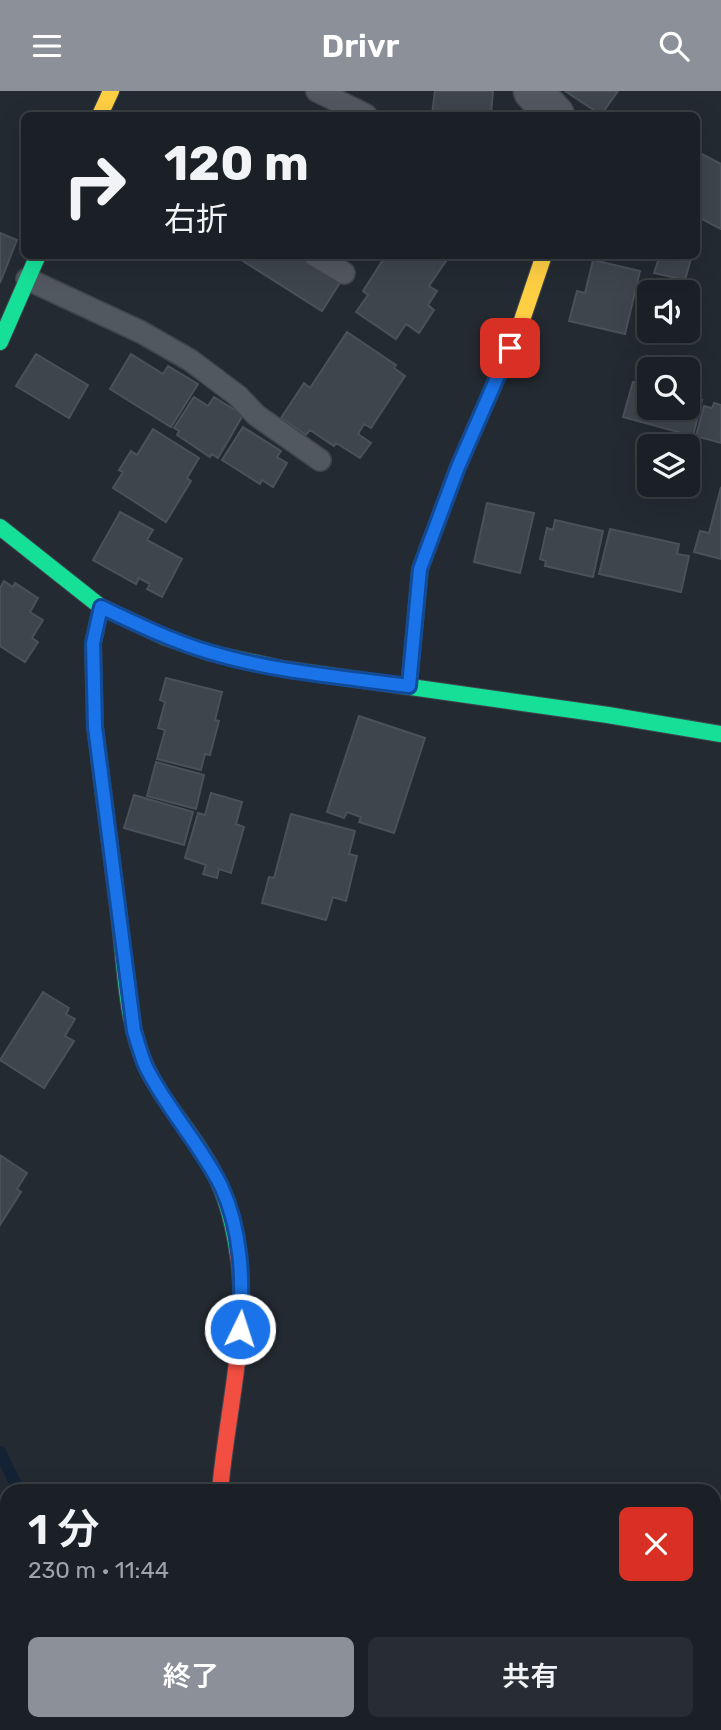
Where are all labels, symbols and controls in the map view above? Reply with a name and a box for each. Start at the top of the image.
icon: menu [28,27,66,65]
text: Drivr [322,27,399,65]
icon: search [655,27,693,65]
text: 120 m [164,134,309,192]
icon: right [49,140,140,231]
text: 右折 [164,200,228,238]
map controls [637,280,700,497]
button: sound [637,280,700,343]
pin [480,318,540,378]
icon: arrive [491,329,529,367]
button: search [637,357,700,420]
button: layers [637,434,700,497]
position arrow [203,1292,277,1366]
text: 1 分 [28,1505,99,1555]
button: close [619,1507,693,1581]
text: 230 m · 11:44 [28,1556,169,1584]
button: 終了 [28,1637,354,1717]
button: 共有 [368,1637,693,1717]

